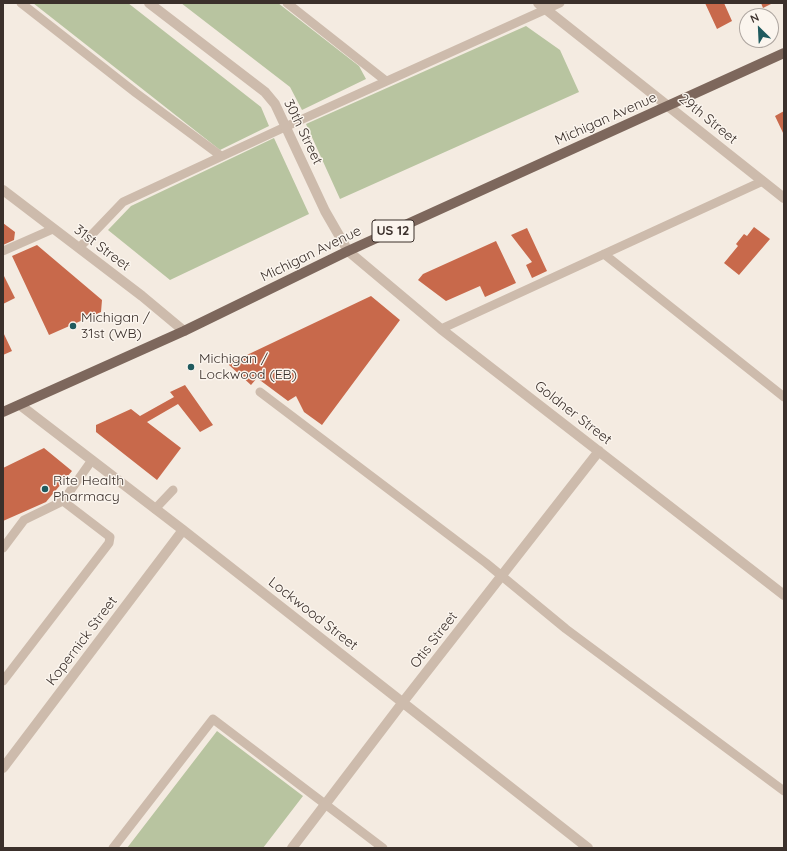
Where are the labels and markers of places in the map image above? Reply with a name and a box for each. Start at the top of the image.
place label: Michigan / 31st (WB) [81,310,150,342]
marker: Michigan / 31st (WB) [68,321,78,331]
place label: Michigan / Lockwood (EB) [199,351,297,384]
marker: Michigan / Lockwood (EB) [186,362,196,372]
place label: Rite Health Pharmacy [53,473,124,506]
marker: Rite Health Pharmacy [40,484,50,494]

